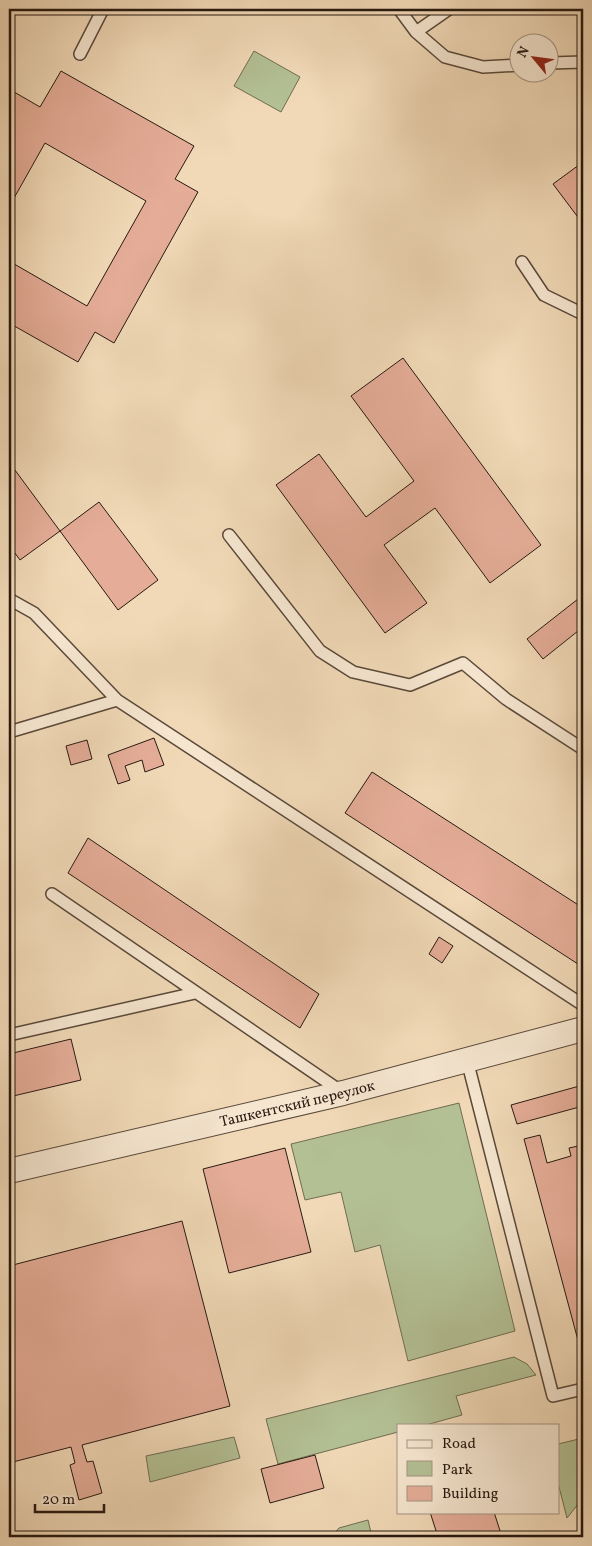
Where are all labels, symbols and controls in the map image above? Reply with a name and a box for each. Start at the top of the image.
north arrow [510,32,560,82]
text: N [513,43,535,61]
street label: Ташкентский переулок [218,1076,377,1133]
legend [397,1424,560,1514]
text: Road [442,1434,476,1455]
text: Park [442,1460,473,1481]
scale bar [35,1481,104,1513]
text: Building [442,1484,499,1505]
text: 20 m [42,1490,75,1511]

